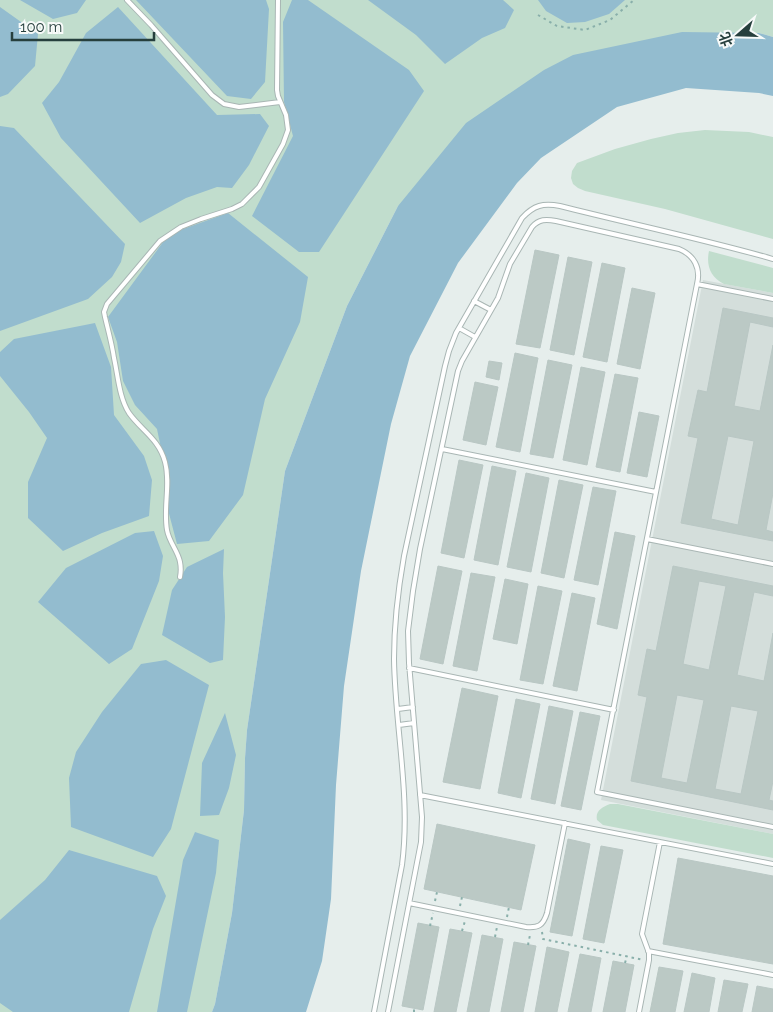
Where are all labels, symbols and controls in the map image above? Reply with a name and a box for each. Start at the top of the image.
scale bar [12,10,155,42]
north arrow [713,10,763,60]
text: 100 m [20,18,62,36]
text: 北 [716,30,736,49]

